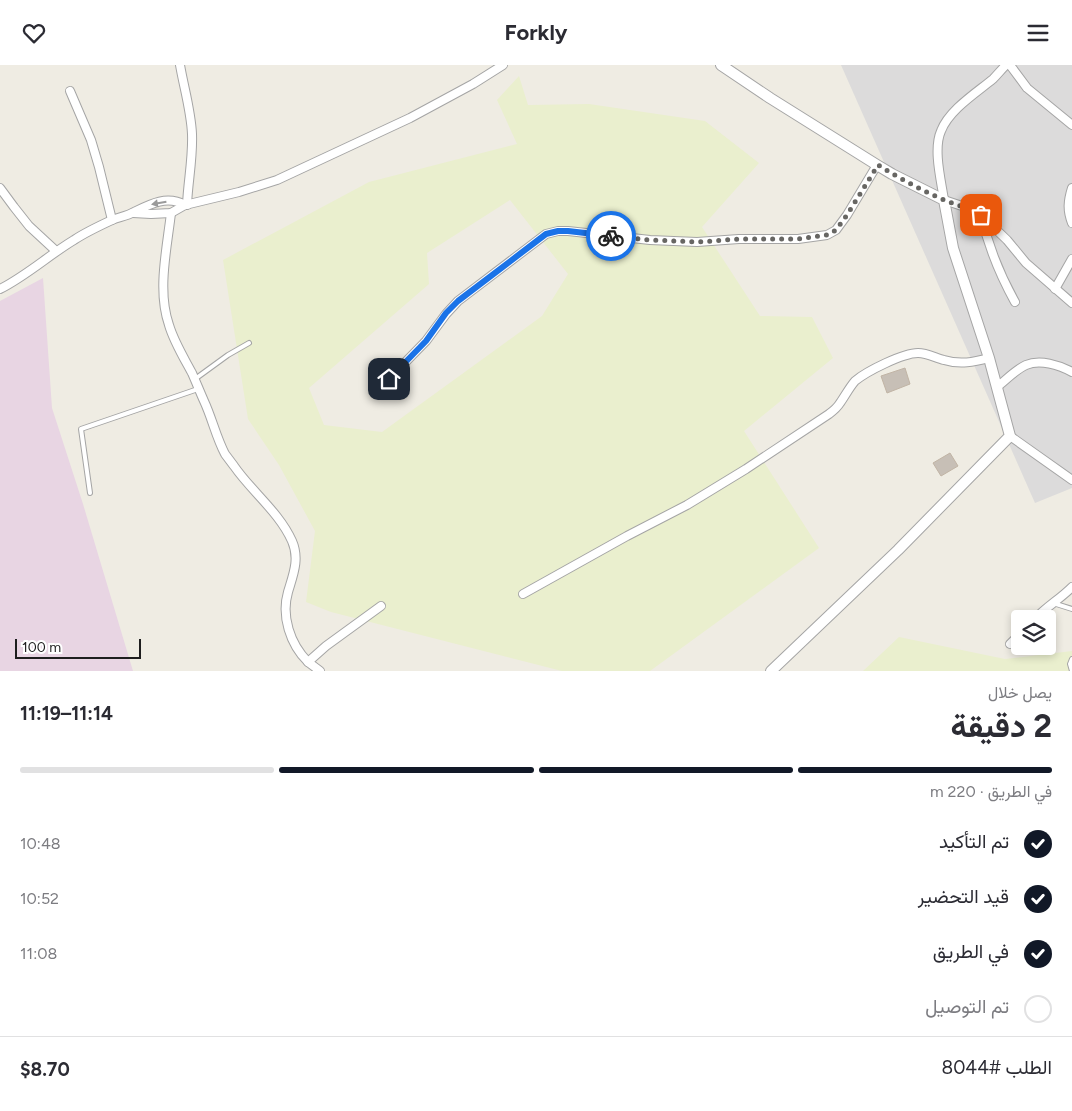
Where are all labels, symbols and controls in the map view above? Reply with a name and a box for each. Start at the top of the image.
icon: heart [20,19,48,47]
text: Forkly [504,19,568,46]
icon: menu [1024,19,1052,47]
pin [960,194,1002,236]
one-way arrow [150,199,166,207]
icon: bag [967,201,995,229]
courier [586,211,636,261]
icon: bike [597,222,625,250]
pin [368,358,410,400]
icon: home [375,365,403,393]
map controls [1011,610,1056,655]
button: layers [1011,610,1056,655]
scale bar [15,636,141,659]
text: 100 m [22,639,61,656]
text: يصل خلال [988,683,1052,702]
text: 11:14–11:19 [20,702,113,725]
text: 2 دقيقة [950,707,1052,745]
text: في الطريق · 220 m [930,782,1052,801]
text: تم التأكيد [939,830,1009,853]
icon: check [1024,830,1052,858]
text: 10:48 [20,834,61,853]
text: قيد التحضير [918,885,1009,908]
icon: check [1024,885,1052,913]
text: 10:52 [20,889,59,908]
text: في الطريق [933,940,1009,963]
icon: check [1024,940,1052,968]
text: 11:08 [20,944,57,963]
text: تم التوصيل [925,995,1009,1018]
text: الطلب #8044 [942,1056,1052,1079]
text: $8.70 [20,1058,70,1081]

